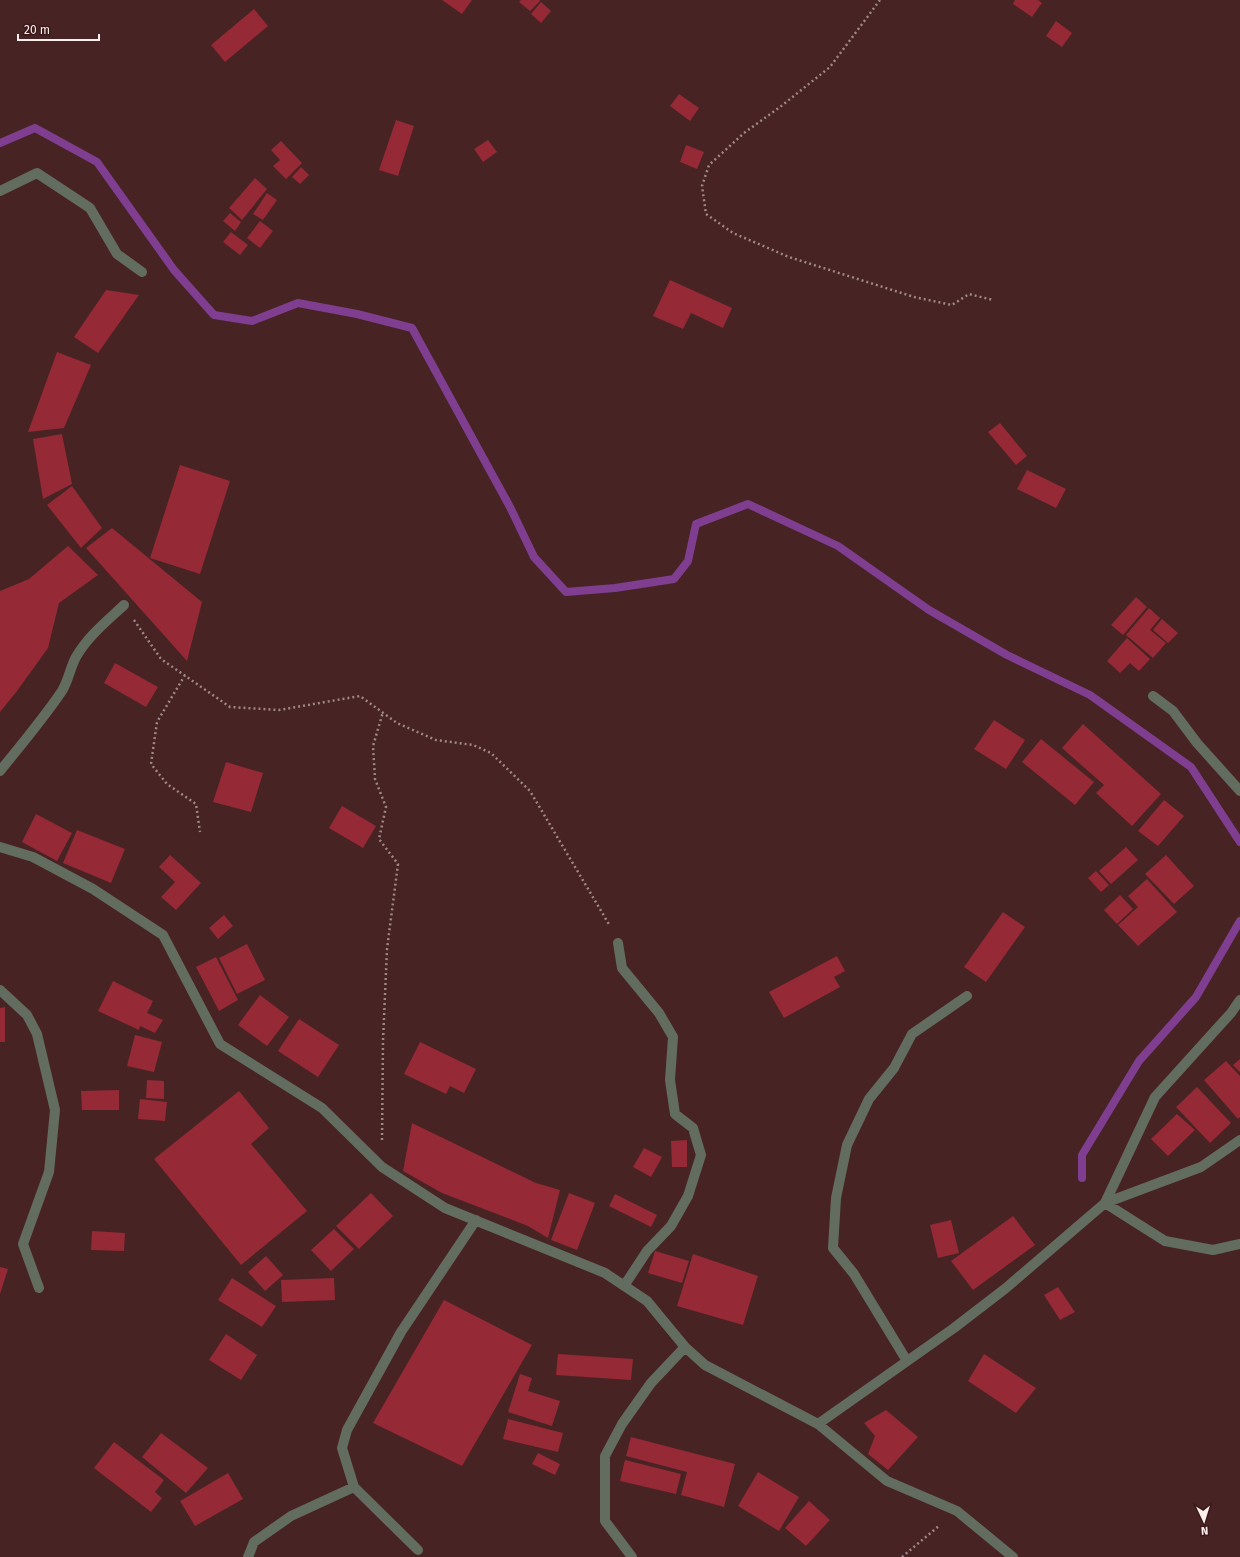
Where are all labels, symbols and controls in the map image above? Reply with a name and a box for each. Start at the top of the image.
scale bar [18,16,99,42]
text: 20 m [24,23,50,37]
north arrow [1184,1501,1224,1541]
text: N [1201,1524,1209,1537]

